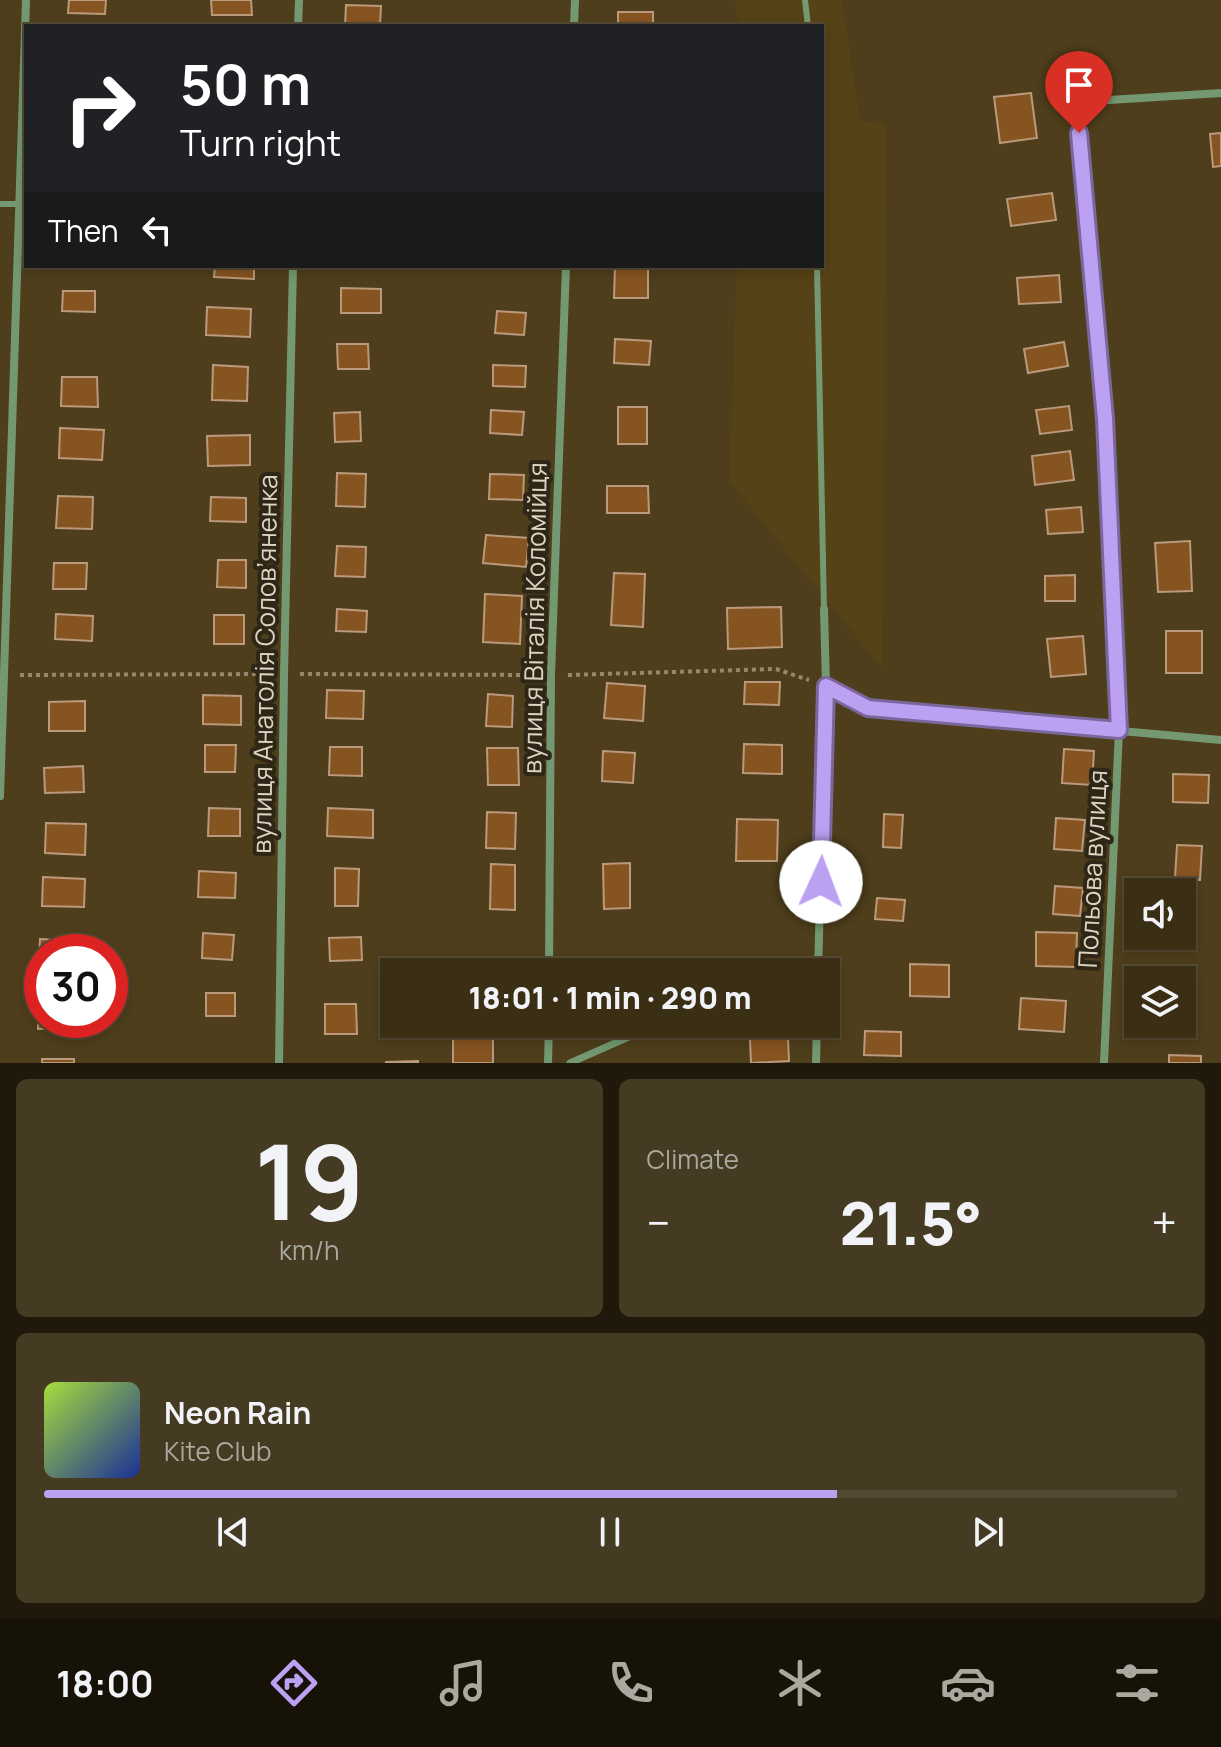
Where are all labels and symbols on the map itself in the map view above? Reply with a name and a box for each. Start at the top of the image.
pin [1045,51,1113,133]
street label: вулиця Віталія Коломійця [513,462,555,774]
street label: вулиця Анатолія Соловʼяненка [243,474,285,854]
street label: Польова вулиця [1069,769,1115,969]
position arrow [779,840,863,924]
speed limit sign: 30 [24,934,128,1038]

